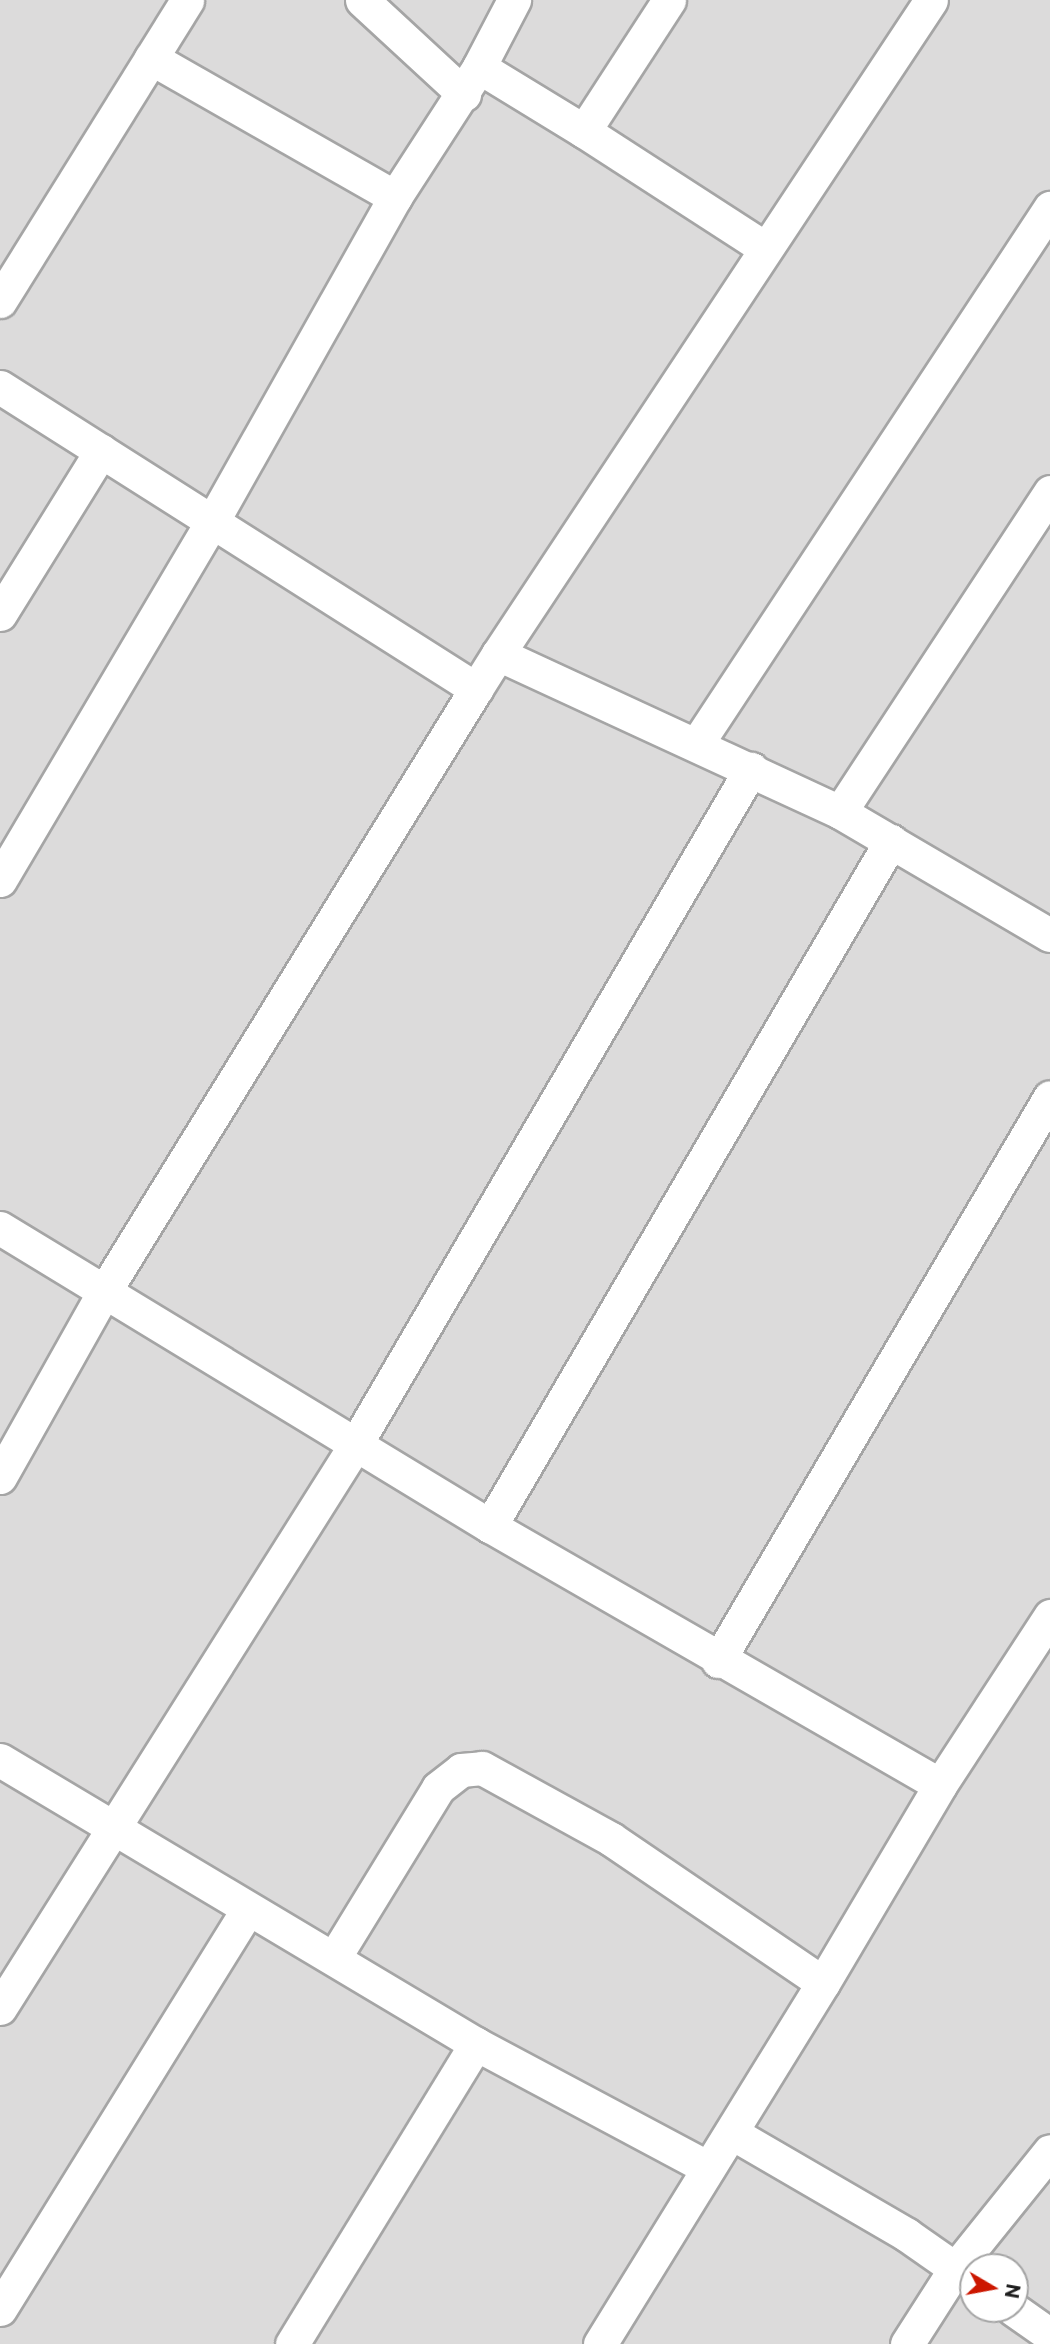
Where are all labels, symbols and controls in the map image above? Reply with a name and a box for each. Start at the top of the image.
north arrow [959,2253,1029,2323]
text: N [1001,2282,1026,2300]

